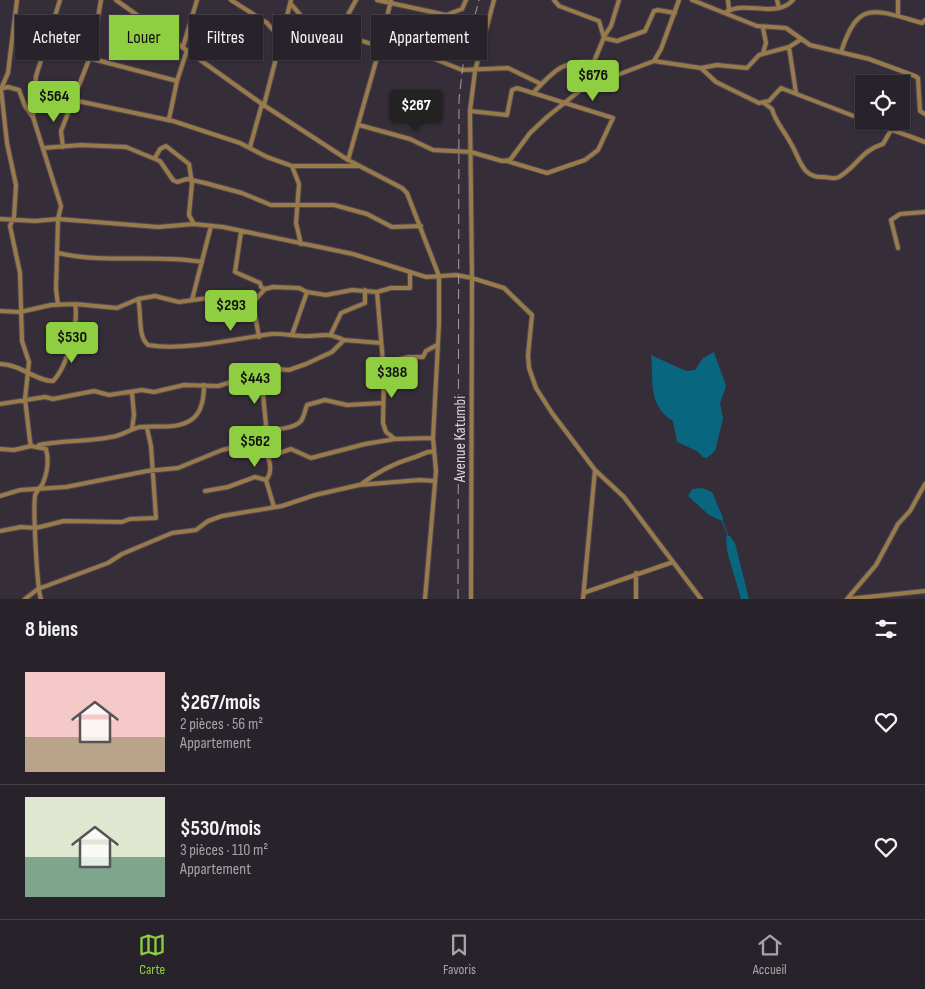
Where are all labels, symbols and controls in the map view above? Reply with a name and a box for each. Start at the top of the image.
chip: Acheter [15,15,99,60]
chip: Louer [109,15,179,60]
chip: Filtres [189,15,263,60]
chip: Nouveau [273,15,361,60]
chip: Appartement [371,15,487,60]
pin: $676 [563,59,623,102]
text: $676 [578,66,608,85]
map controls [855,75,910,130]
button: locate [855,75,910,130]
pin: $564 [24,80,84,123]
text: $564 [39,87,69,106]
pin: $267 [386,90,446,132]
text: $267 [401,96,431,115]
pin: $293 [201,290,261,332]
text: $293 [216,296,246,315]
pin: $530 [42,322,102,364]
text: $530 [57,328,87,347]
pin: $388 [362,356,422,399]
pin: $443 [225,362,285,405]
text: $388 [377,363,407,382]
text: $443 [240,369,270,388]
street label: Avenue Katumbi [451,396,470,483]
pin: $562 [225,426,285,468]
text: $562 [240,432,270,451]
icon: filters [872,615,900,643]
text: 8 biens [25,617,78,642]
text: $267/mois [180,690,260,715]
icon: home [65,692,125,752]
icon: heart [872,708,900,736]
text: 2 pièces · 56 m² [180,715,263,734]
text: Appartement [180,734,251,753]
text: $530/mois [180,816,261,841]
icon: home [65,817,125,877]
icon: heart [872,833,900,861]
text: 3 pièces · 110 m² [180,841,268,860]
text: Appartement [180,860,251,879]
tab: Carte [138,931,166,978]
tab: Favoris [443,931,476,978]
tab: Accueil [753,931,787,978]

